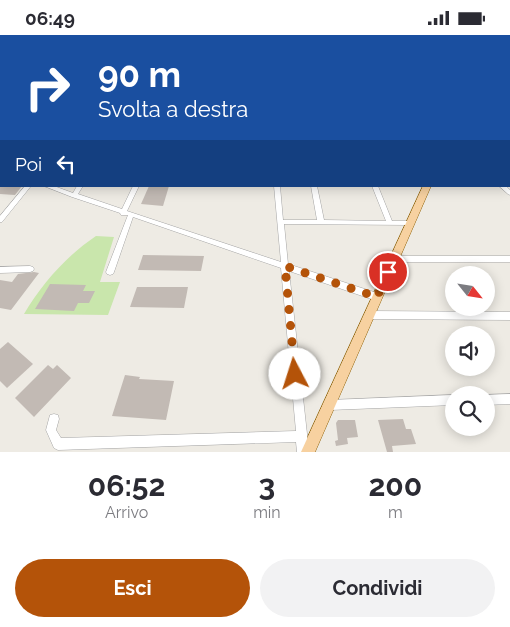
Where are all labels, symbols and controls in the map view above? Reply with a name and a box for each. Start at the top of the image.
text: 06:49 [25,7,75,29]
text: 90 m [98,54,181,95]
icon: right [15,55,80,120]
text: Svolta a destra [98,96,248,122]
icon: left [52,150,80,178]
text: Poi [15,153,42,175]
pin [367,251,409,293]
icon: arrive [374,258,402,286]
north arrow [445,266,495,316]
map controls [445,266,495,436]
button: sound [445,326,495,376]
position arrow [268,347,320,399]
button: search [445,386,495,436]
text: 06:52 [88,468,165,503]
text: 3 [259,468,275,503]
text: 200 [368,468,422,503]
text: Arrivo [105,503,148,522]
text: min [253,503,281,522]
text: m [388,503,403,522]
button: Esci [15,559,250,617]
button: Condividi [260,559,495,617]

